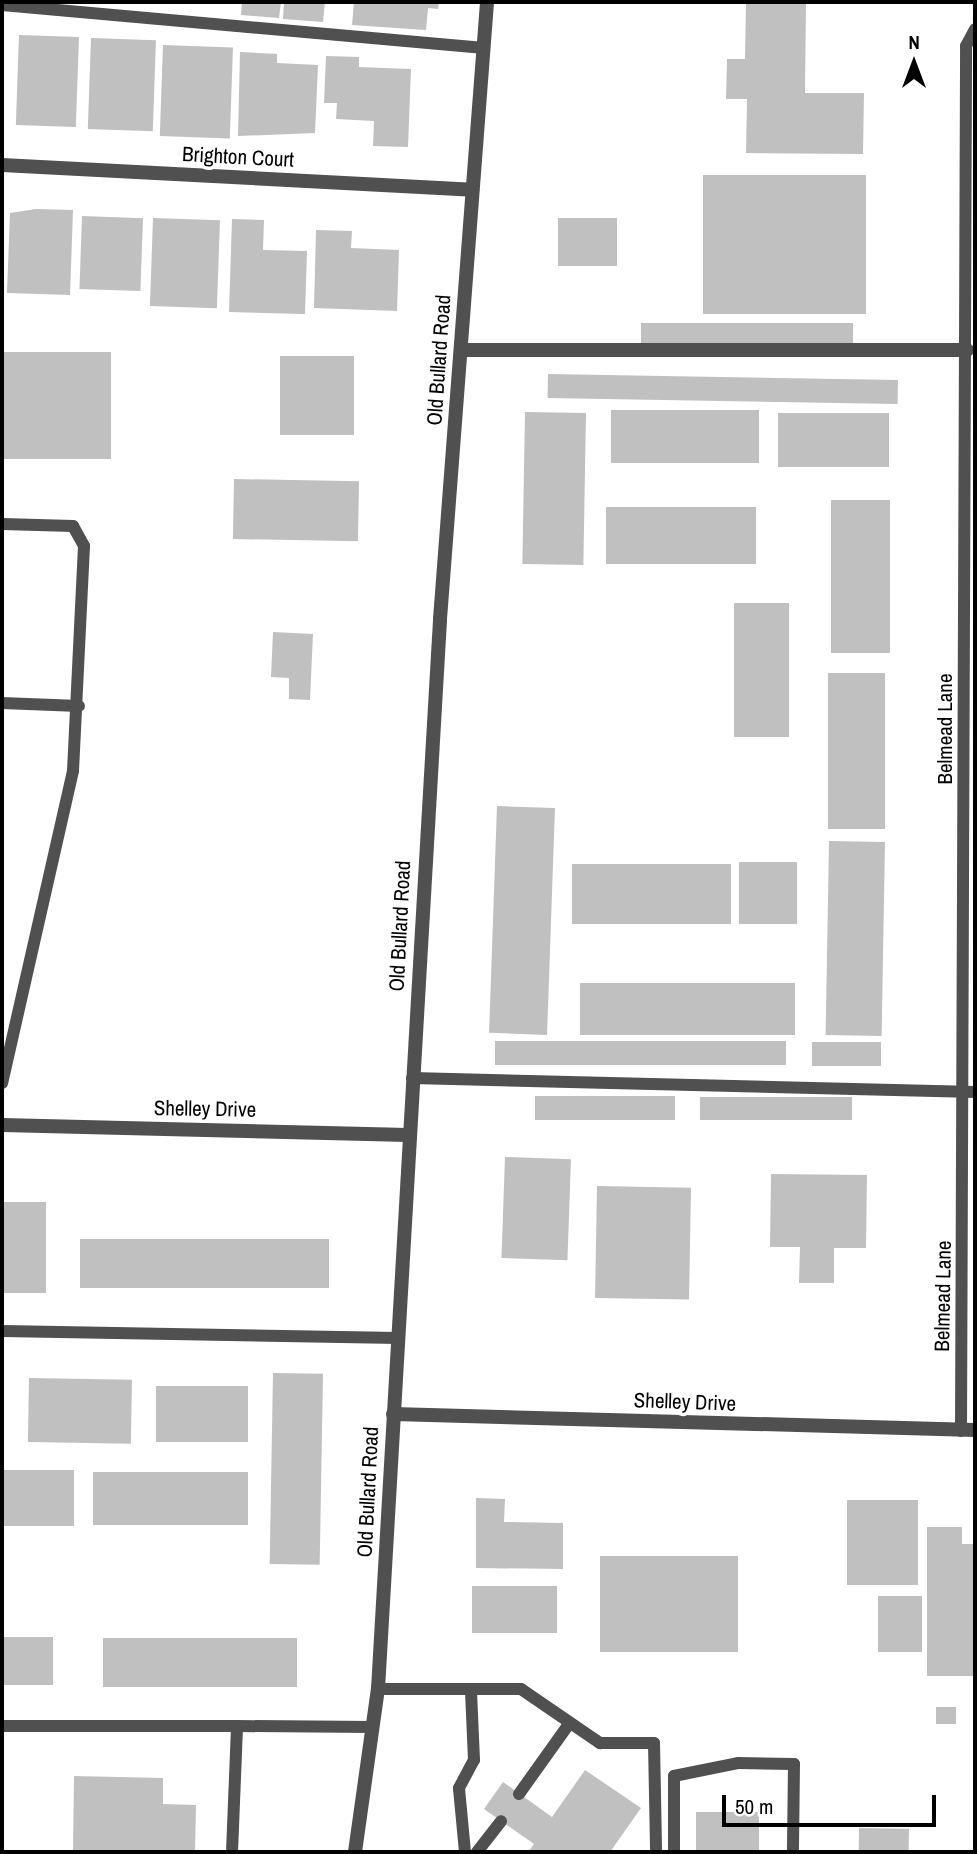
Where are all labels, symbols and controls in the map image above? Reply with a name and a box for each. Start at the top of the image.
north arrow [879,28,949,98]
text: N [908,29,920,55]
street label: Brighton Court [181,141,295,173]
street label: Old Bullard Road [422,294,456,426]
street label: Belmead Lane [932,673,958,785]
street label: Old Bullard Road [384,860,416,992]
street label: Shelley Drive [154,1096,256,1122]
street label: Belmead Lane [929,1240,957,1352]
street label: Shelley Drive [633,1388,737,1416]
street label: Old Bullard Road [352,1426,384,1558]
scale bar [725,1780,939,1824]
text: 50 m [735,1792,773,1821]

